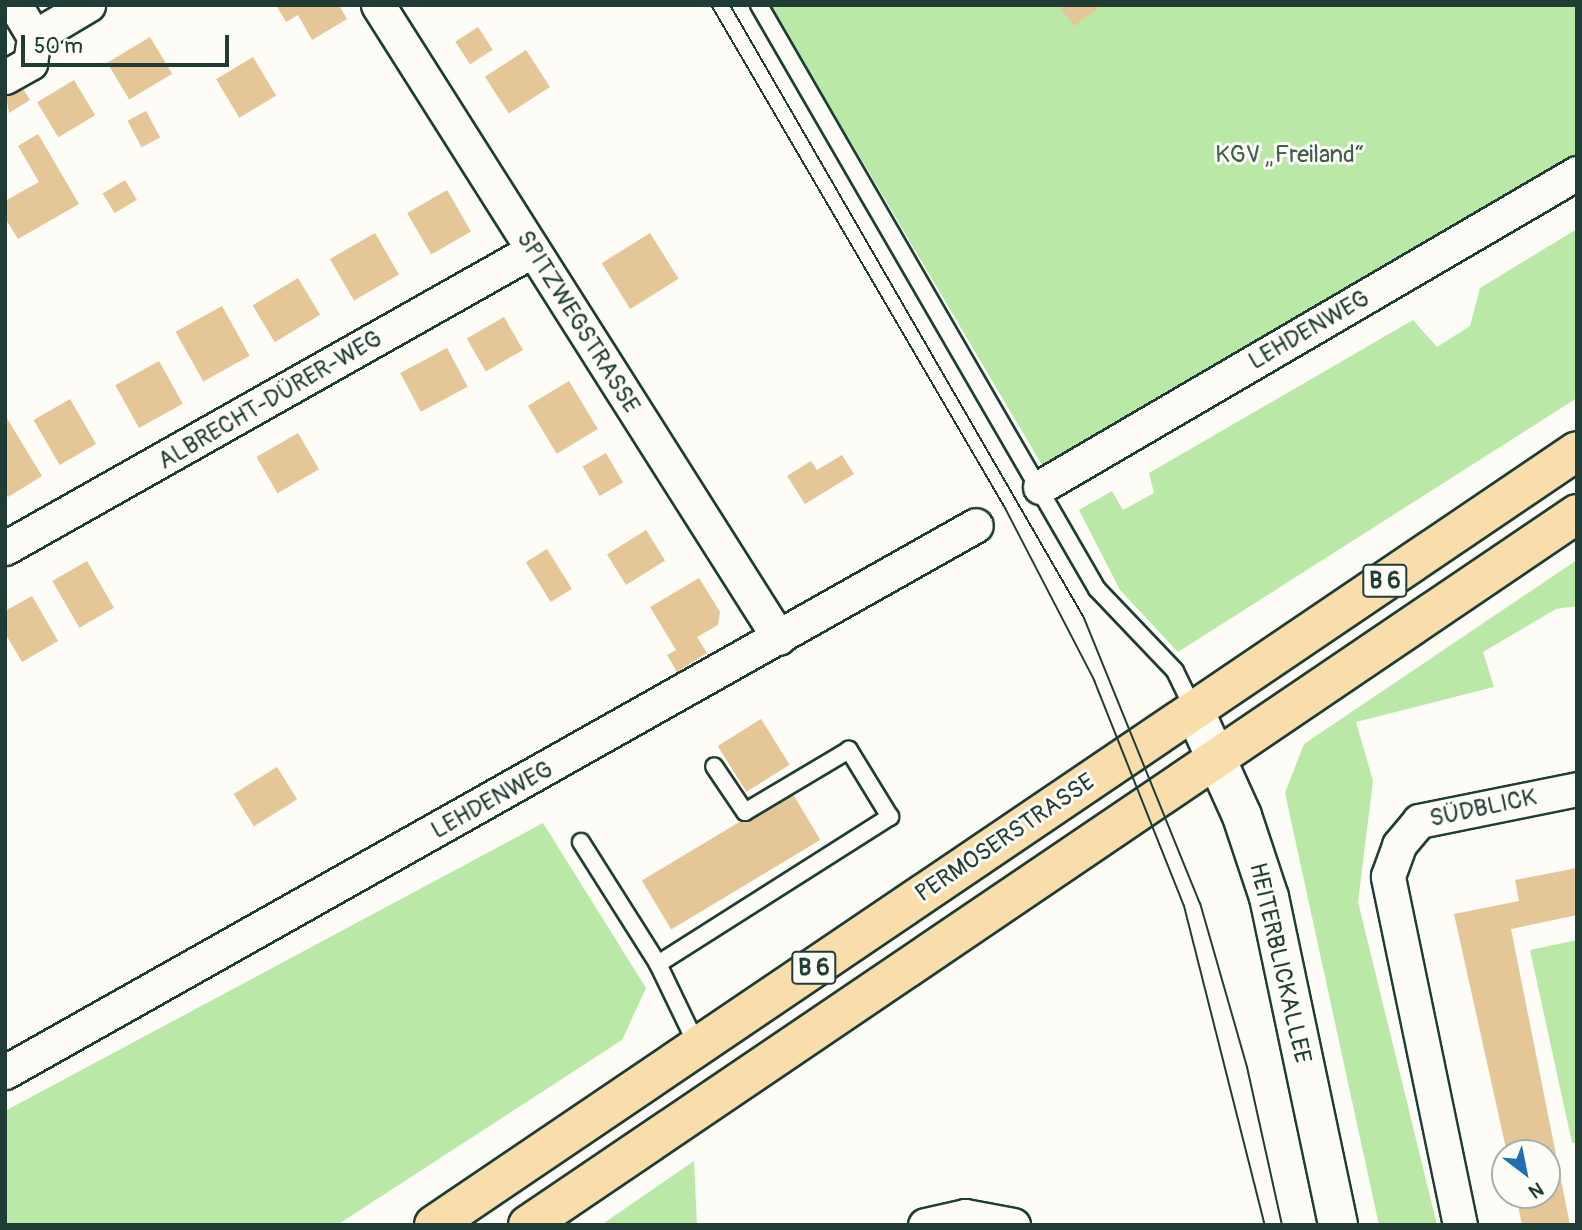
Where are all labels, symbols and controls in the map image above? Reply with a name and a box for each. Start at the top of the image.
scale bar [24,21,233,65]
text: 50 m [34,33,83,60]
park label: KGV „Freiland“ [1215,141,1365,169]
street label: SPITZWEGSTRASSE [510,225,646,419]
street label: LEHDENWEG [1244,284,1374,376]
street label: ALBRECHT-DÜRER-WEG [153,324,387,476]
road number: B 6 [1362,562,1408,600]
street label: LEHDENWEG [426,755,558,845]
street label: PERMOSERSTRASSE [910,767,1100,909]
street label: SÜDBLICK [1427,783,1539,833]
street label: HEITERBLICKALLEE [1243,860,1317,1066]
road number: B 6 [791,948,837,987]
north arrow [1491,1139,1561,1209]
text: N [1524,1177,1548,1204]

